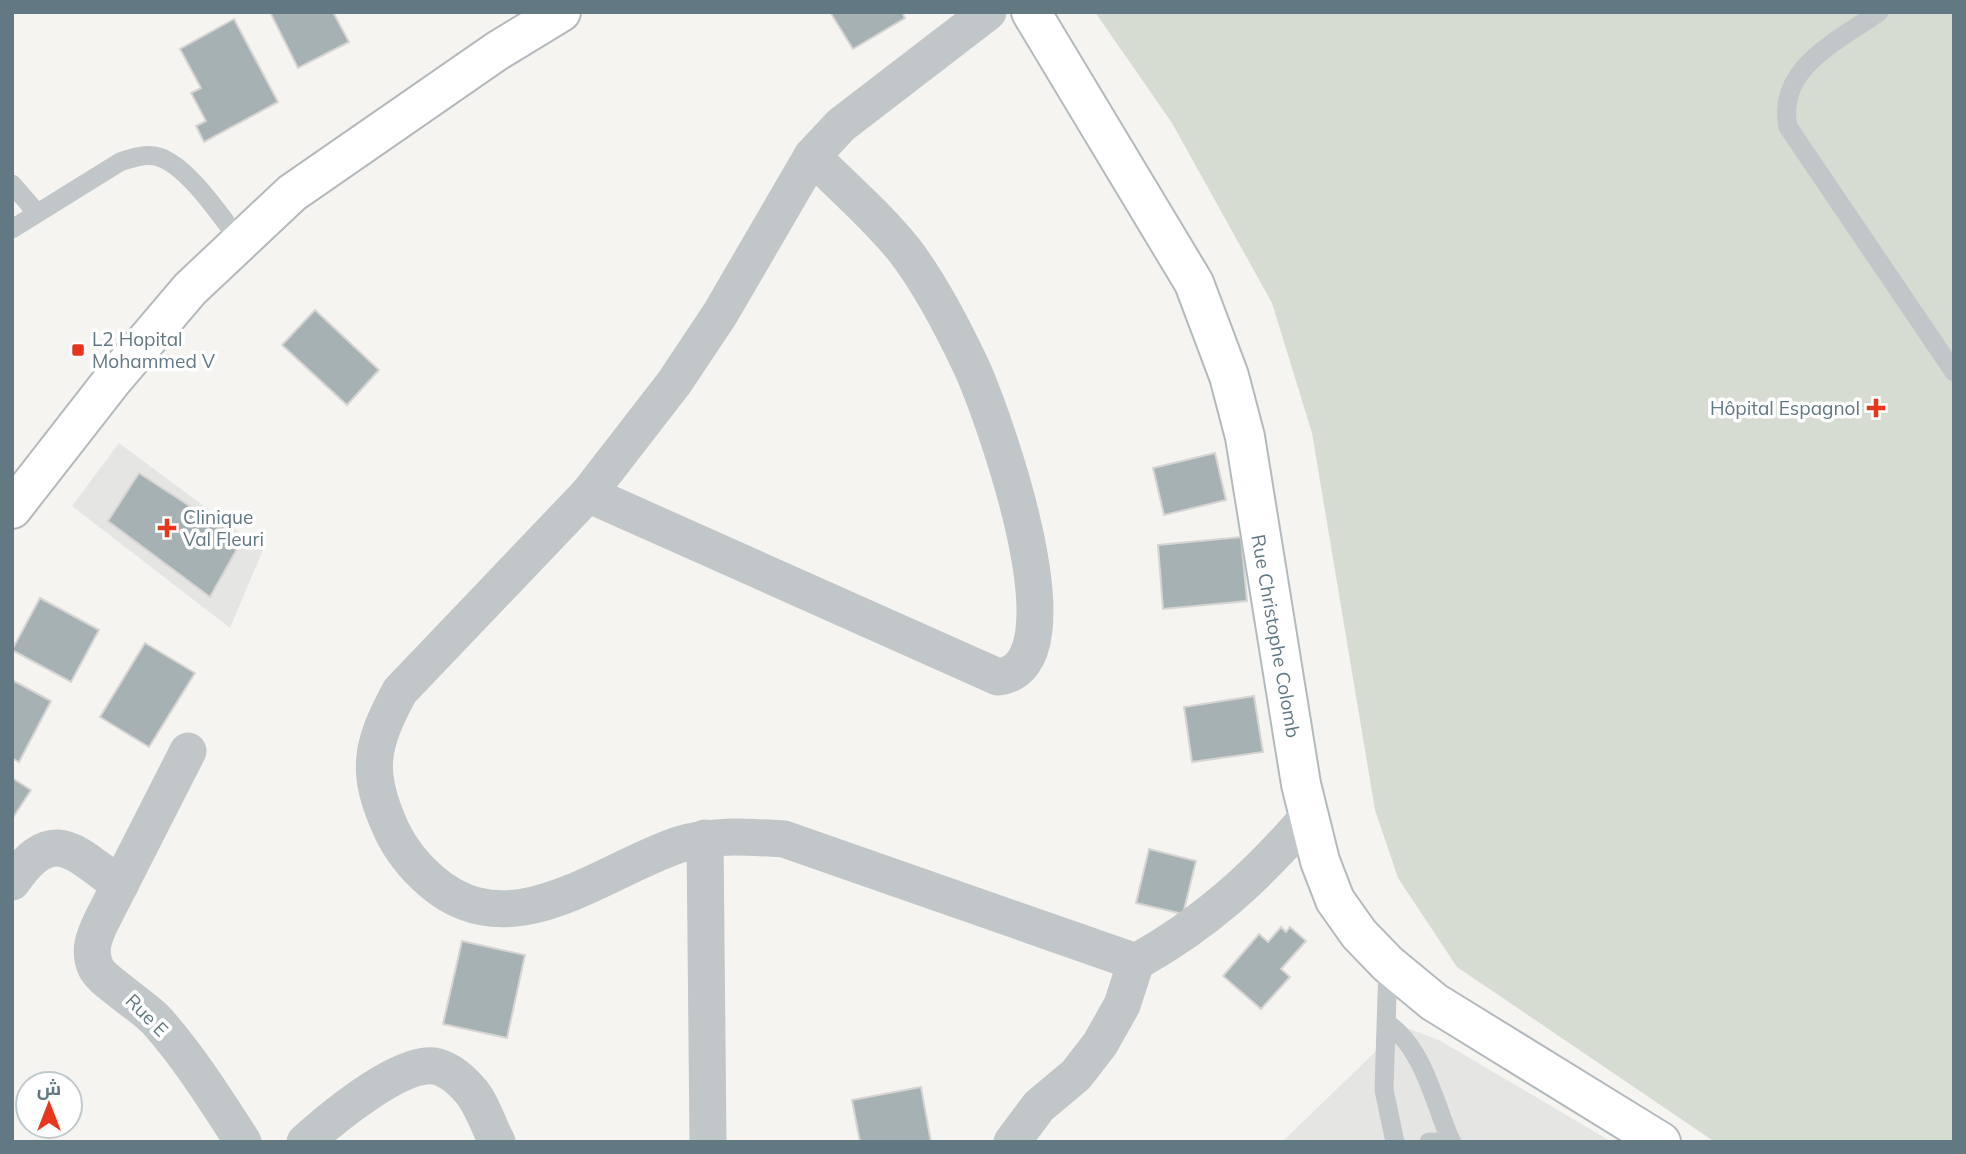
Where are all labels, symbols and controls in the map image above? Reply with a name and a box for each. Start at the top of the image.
place label: L2 Hopital Mohammed V [92,327,216,373]
marker: L2 Hopital Mohammed V [70,342,86,358]
place label: Hôpital Espagnol [1710,396,1860,420]
marker: Hôpital Espagnol [1866,398,1886,418]
place label: Clinique Val Fleuri [183,505,264,551]
marker: Clinique Val Fleuri [157,518,177,538]
street label: Rue Christophe Colomb [1246,532,1306,740]
street label: Rue E [121,989,173,1041]
north arrow [14,1070,84,1140]
text: ش [37,1076,61,1100]

